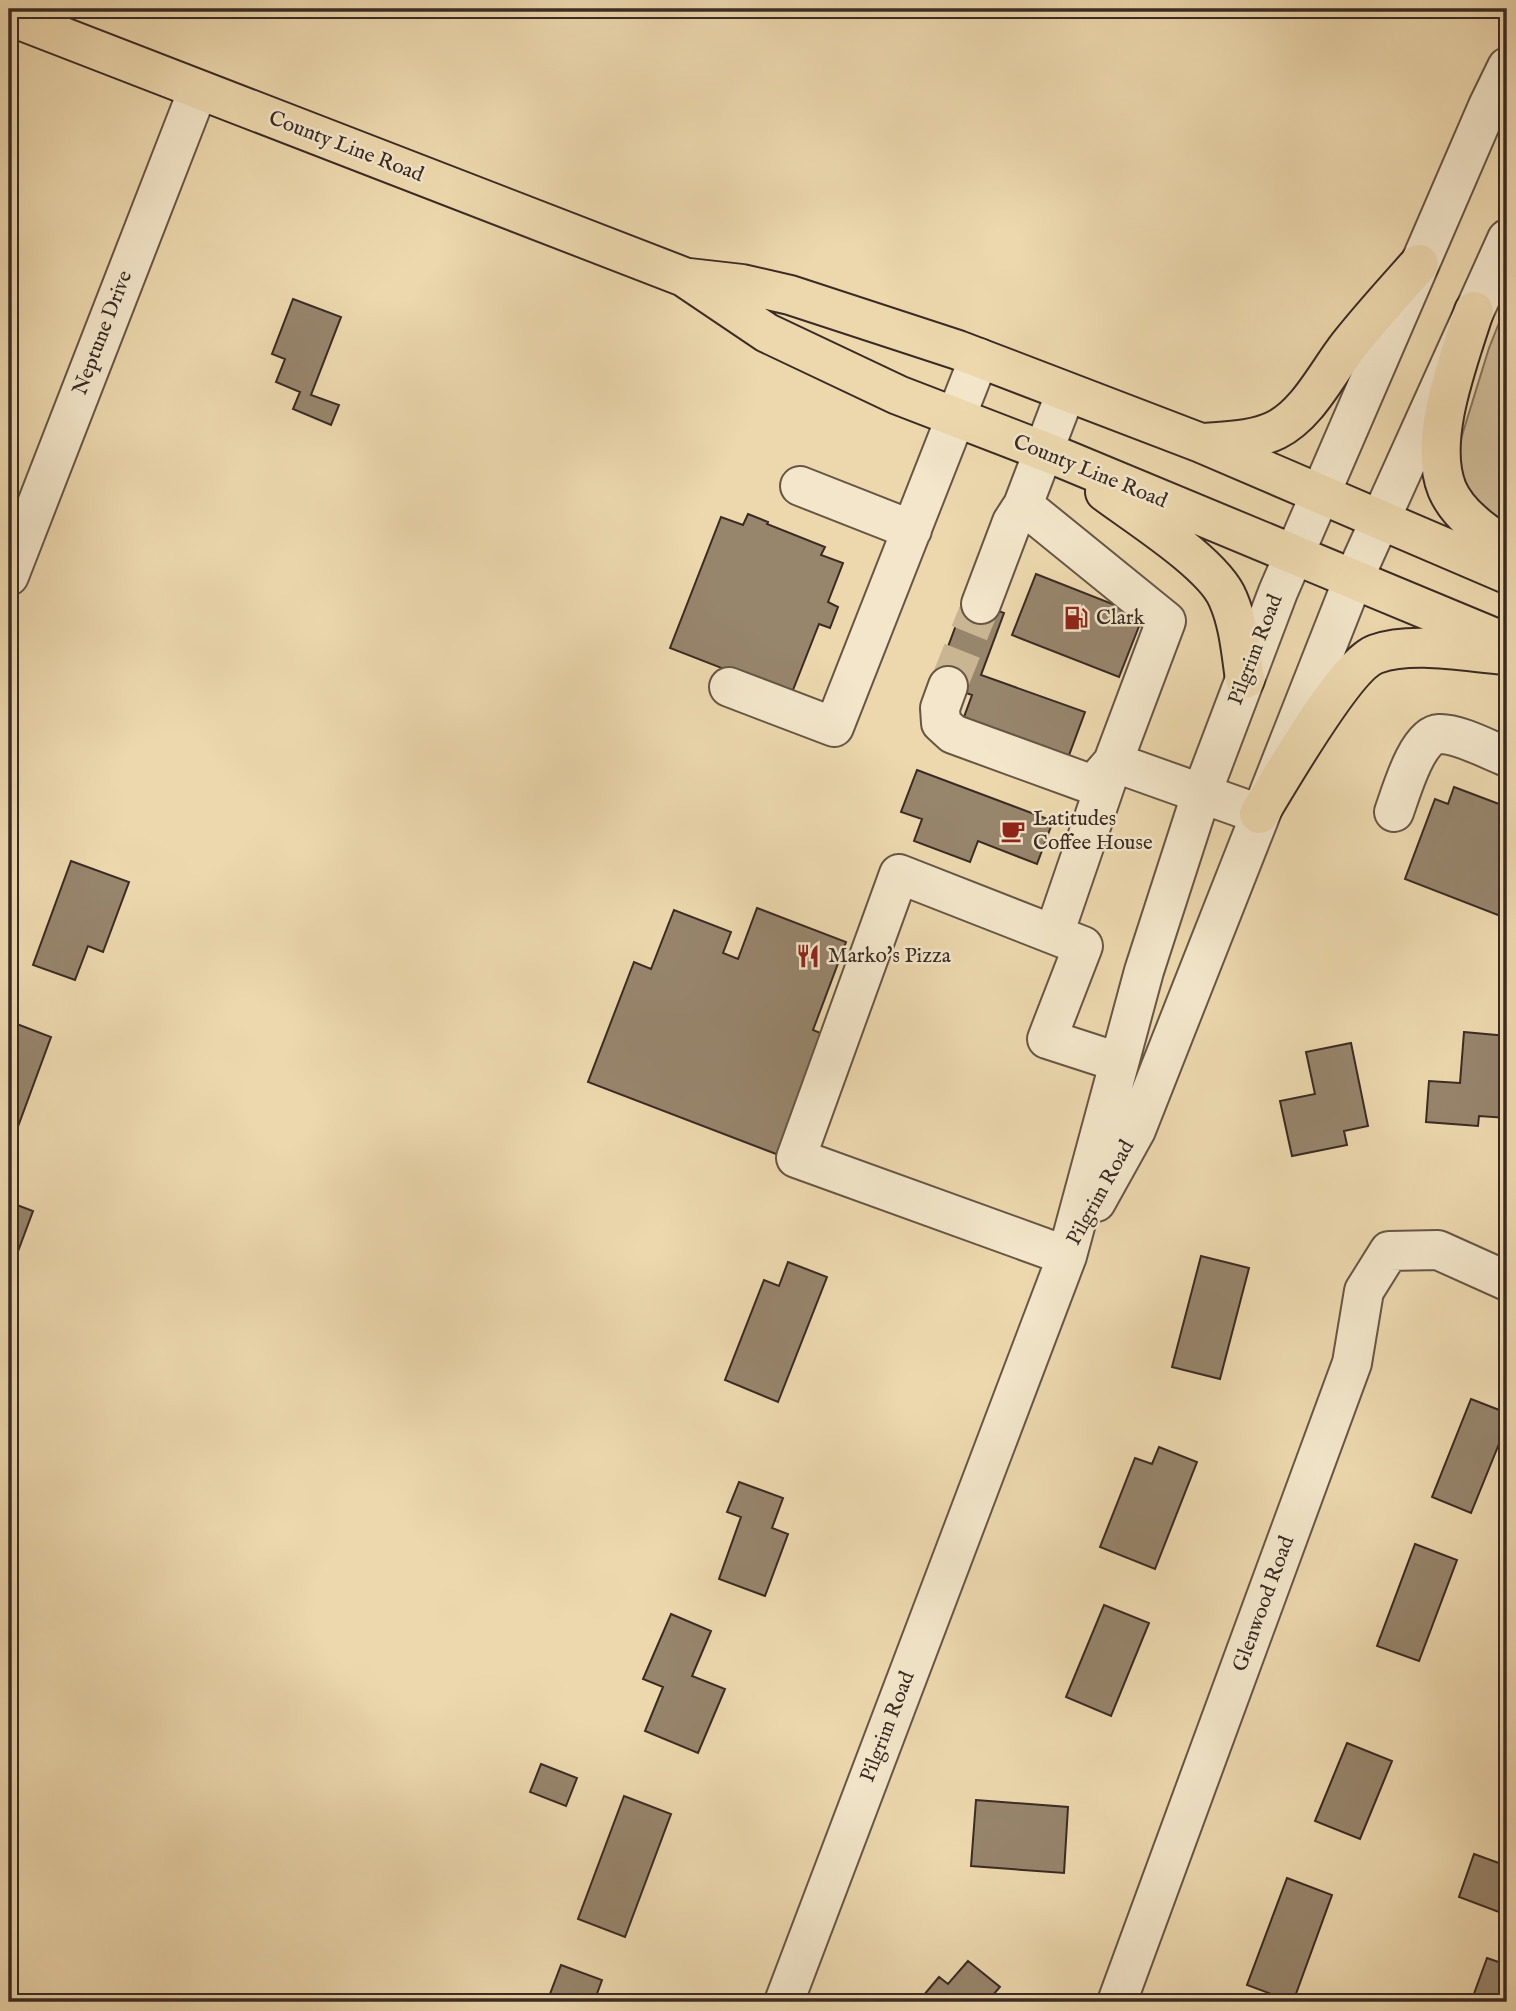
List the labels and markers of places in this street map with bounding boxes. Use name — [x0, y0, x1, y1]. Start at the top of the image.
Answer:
fuel station icon: Clark — [1062, 604, 1090, 632]
place label: Clark — [1096, 605, 1145, 632]
place label: Latitudes Coffee House — [1033, 806, 1153, 857]
cafe icon: Latitudes Coffee House — [999, 817, 1027, 845]
restaurant icon: Marko's Pizza — [794, 942, 822, 970]
place label: Marko's Pizza — [828, 943, 952, 970]

